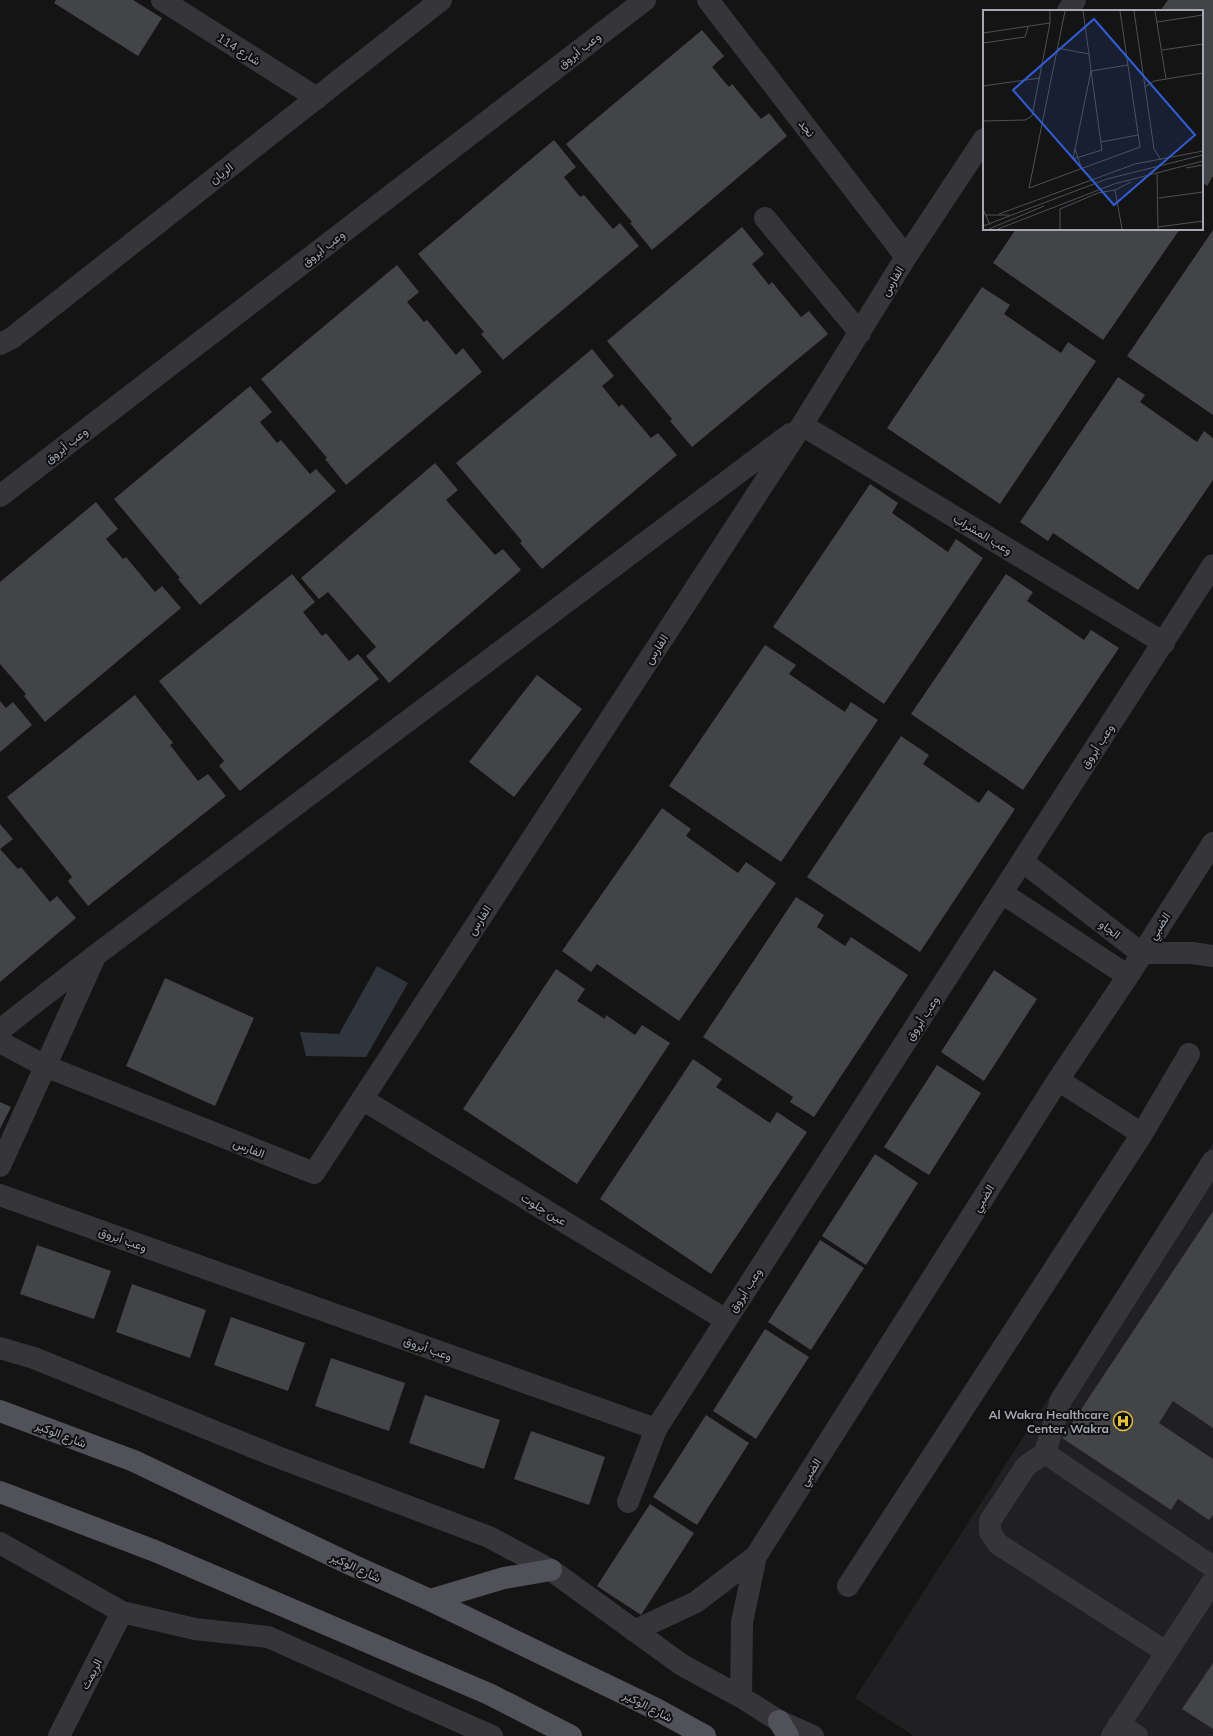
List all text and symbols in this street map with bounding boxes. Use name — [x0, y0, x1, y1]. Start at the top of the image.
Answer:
inset map — [983, 10, 1203, 230]
street label: وعب أبروق — [555, 29, 604, 72]
street label: شارع 114 — [213, 30, 264, 70]
street label: نجد — [796, 116, 818, 140]
street label: الريان — [206, 159, 236, 188]
street label: وعب أبروق — [299, 227, 348, 270]
street label: الفارس — [877, 263, 908, 299]
street label: وعب أبروق — [42, 424, 91, 467]
street label: وعب المشراب — [950, 511, 1015, 558]
street label: الفارس — [641, 631, 672, 667]
street label: وعب أبروق — [1077, 721, 1118, 772]
street label: الفارس — [464, 902, 495, 938]
street label: الضبي — [1145, 909, 1176, 944]
street label: الجاو — [1096, 916, 1124, 943]
street label: وعب أبروق — [902, 993, 943, 1044]
street label: الفارس — [231, 1135, 267, 1162]
street label: الضبي — [969, 1181, 1000, 1216]
street label: عين جلوت — [518, 1190, 570, 1229]
street label: وعب أبروق — [96, 1223, 149, 1256]
street label: وعب أبروق — [725, 1265, 766, 1316]
street label: وعب أبروق — [401, 1332, 454, 1365]
place label: Al Wakra Healthcare Center, Wakra — [989, 1407, 1109, 1436]
hospital icon: Al Wakra Healthcare Center, Wakra — [1112, 1410, 1134, 1432]
street label: شارع الوكير — [32, 1417, 89, 1452]
street label: الضبي — [796, 1455, 827, 1490]
street label: شارع الوكير — [327, 1548, 383, 1587]
street label: الريمث — [77, 1656, 106, 1692]
street label: شارع الوكير — [619, 1687, 675, 1727]

